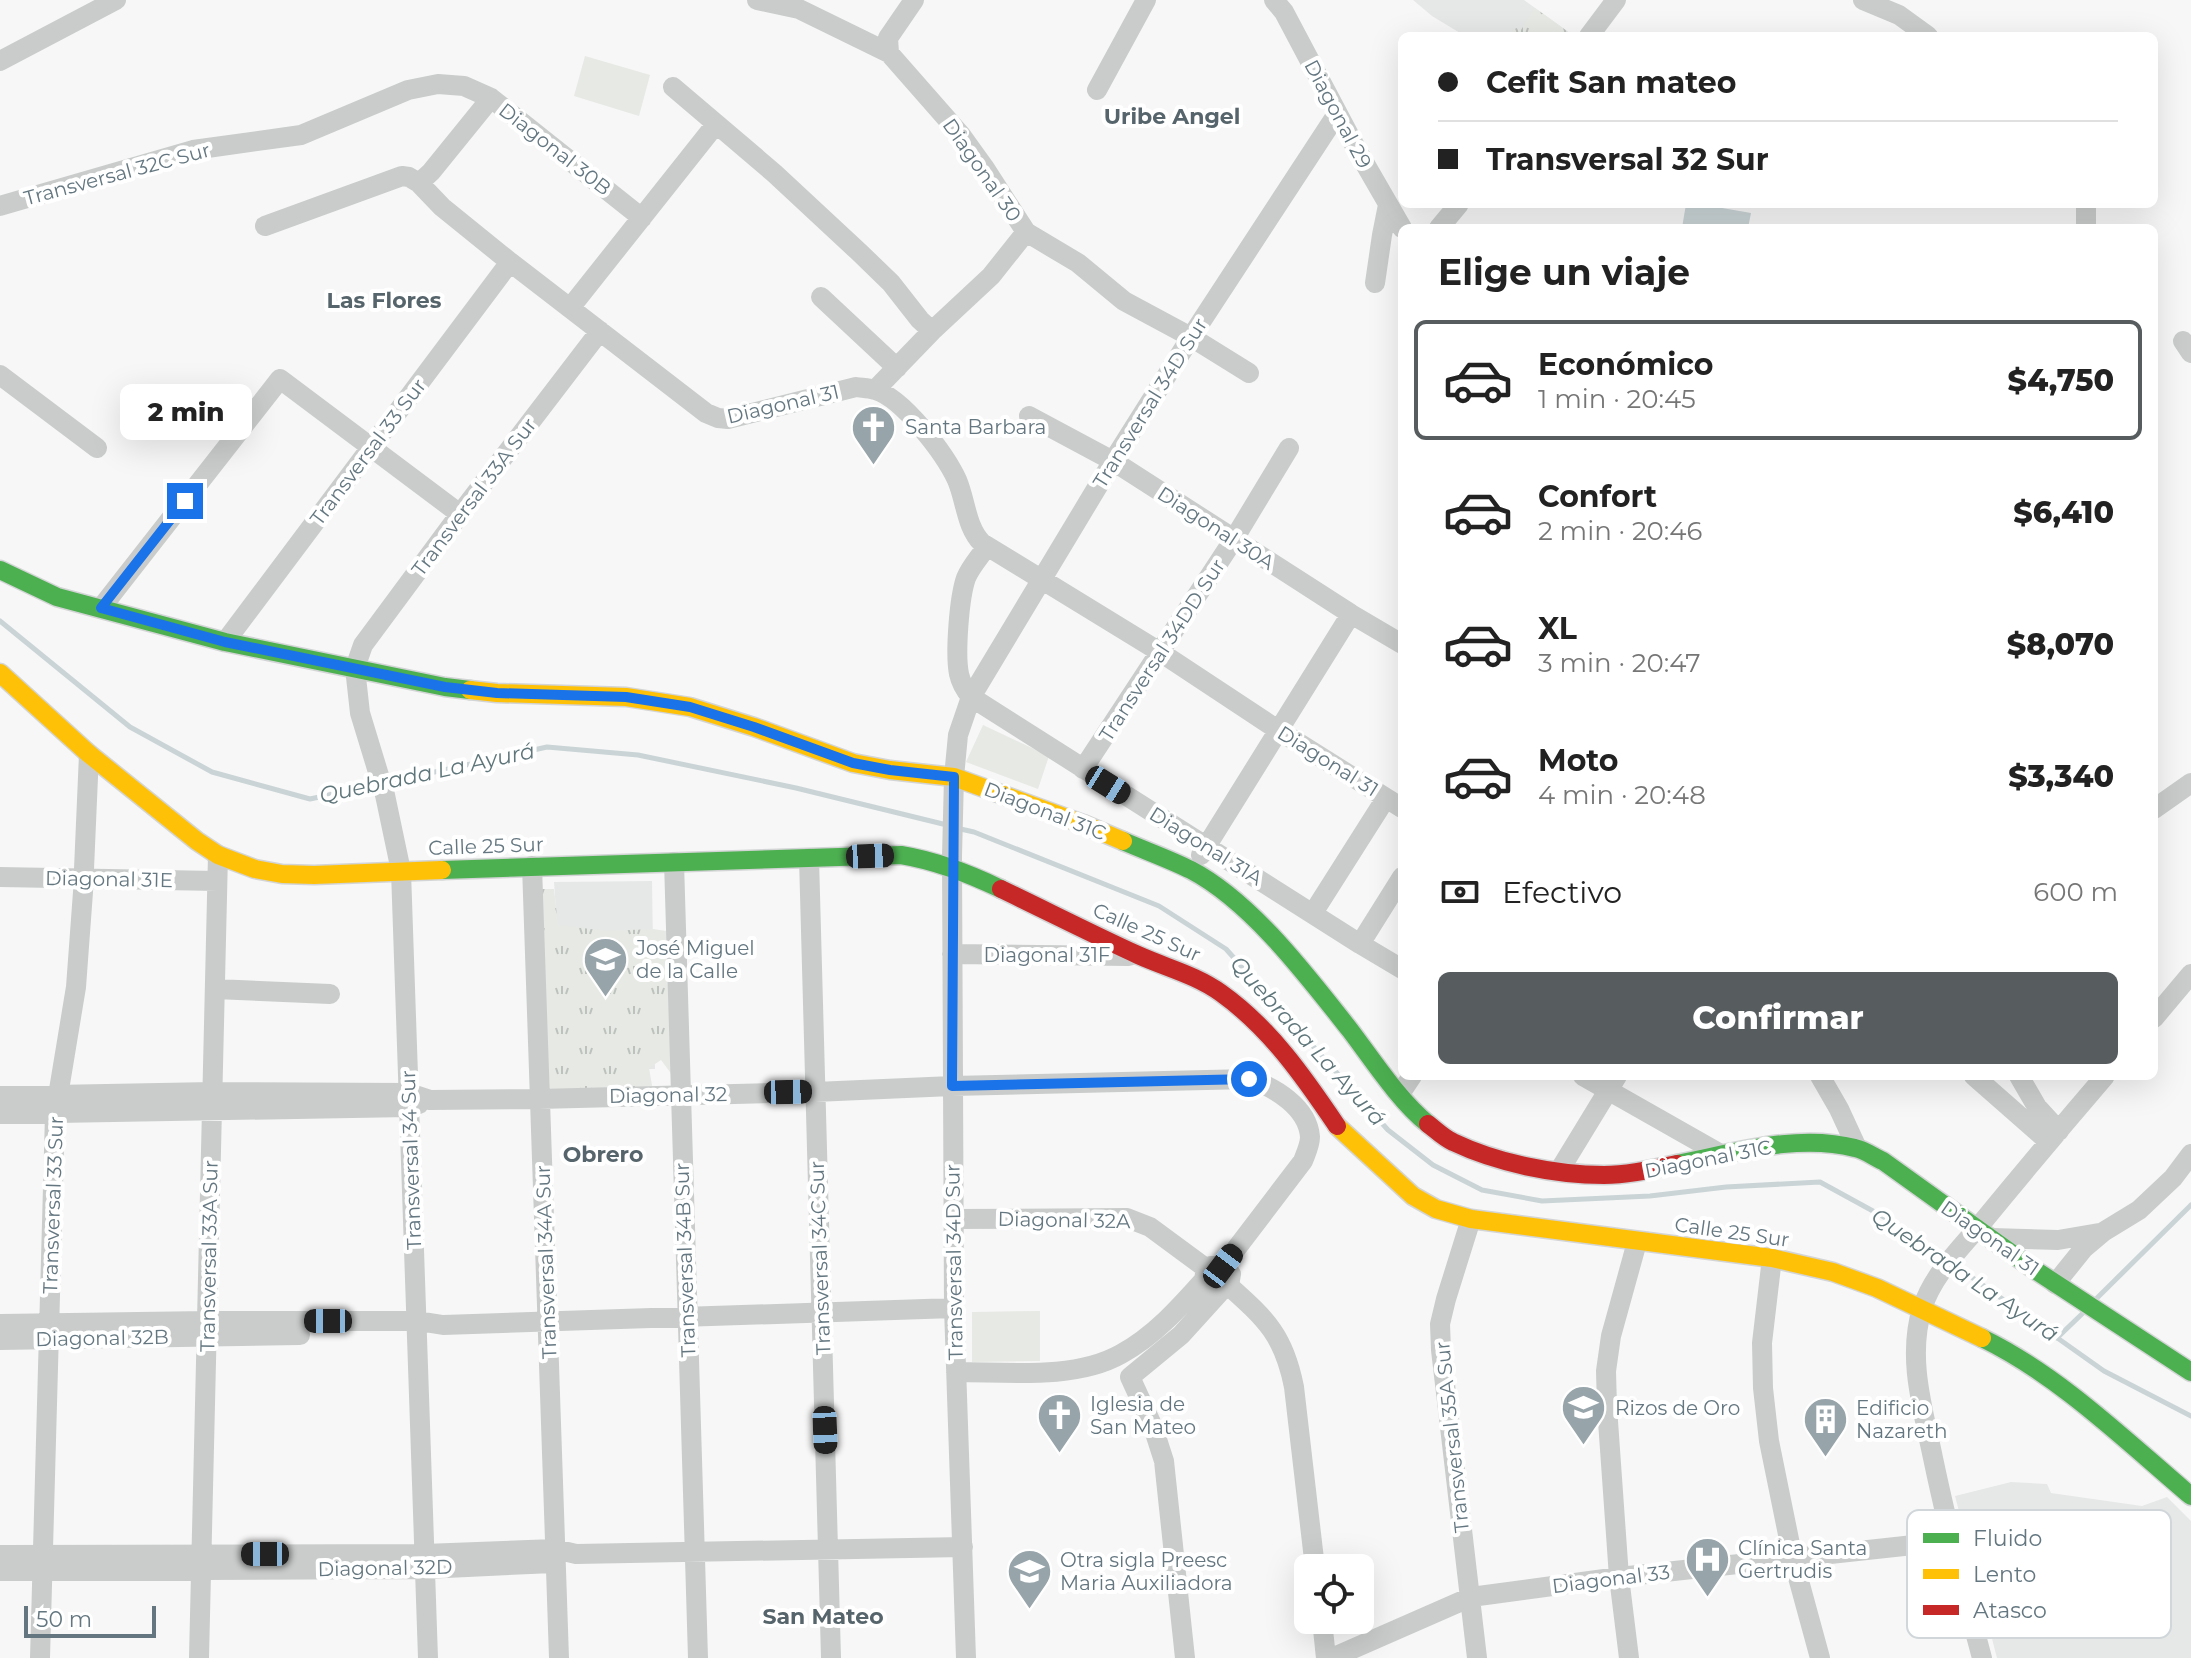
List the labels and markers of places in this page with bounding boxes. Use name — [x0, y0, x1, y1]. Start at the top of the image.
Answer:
church icon: Santa Barbara — [850, 403, 898, 466]
place label: Santa Barbara — [905, 415, 1046, 439]
school or university icon: José Miguel de la Calle — [581, 936, 629, 999]
place label: José Miguel de la Calle — [635, 936, 755, 983]
school or university icon: Rizos de Oro — [1560, 1384, 1608, 1447]
church icon: Iglesia de San Mateo — [1035, 1391, 1083, 1454]
place label: Iglesia de San Mateo — [1090, 1392, 1196, 1439]
building icon: Edificio Nazareth — [1801, 1395, 1849, 1458]
place label: Rizos de Oro — [1615, 1396, 1740, 1420]
place label: Edificio Nazareth — [1856, 1396, 1948, 1443]
hospital icon: Clínica Santa Gertrudis — [1683, 1535, 1731, 1598]
place label: Clínica Santa Gertrudis — [1738, 1536, 1867, 1583]
school or university icon: Otra sigla Preesc Maria Auxiliadora — [1005, 1547, 1053, 1610]
place label: Otra sigla Preesc Maria Auxiliadora — [1060, 1548, 1233, 1595]

